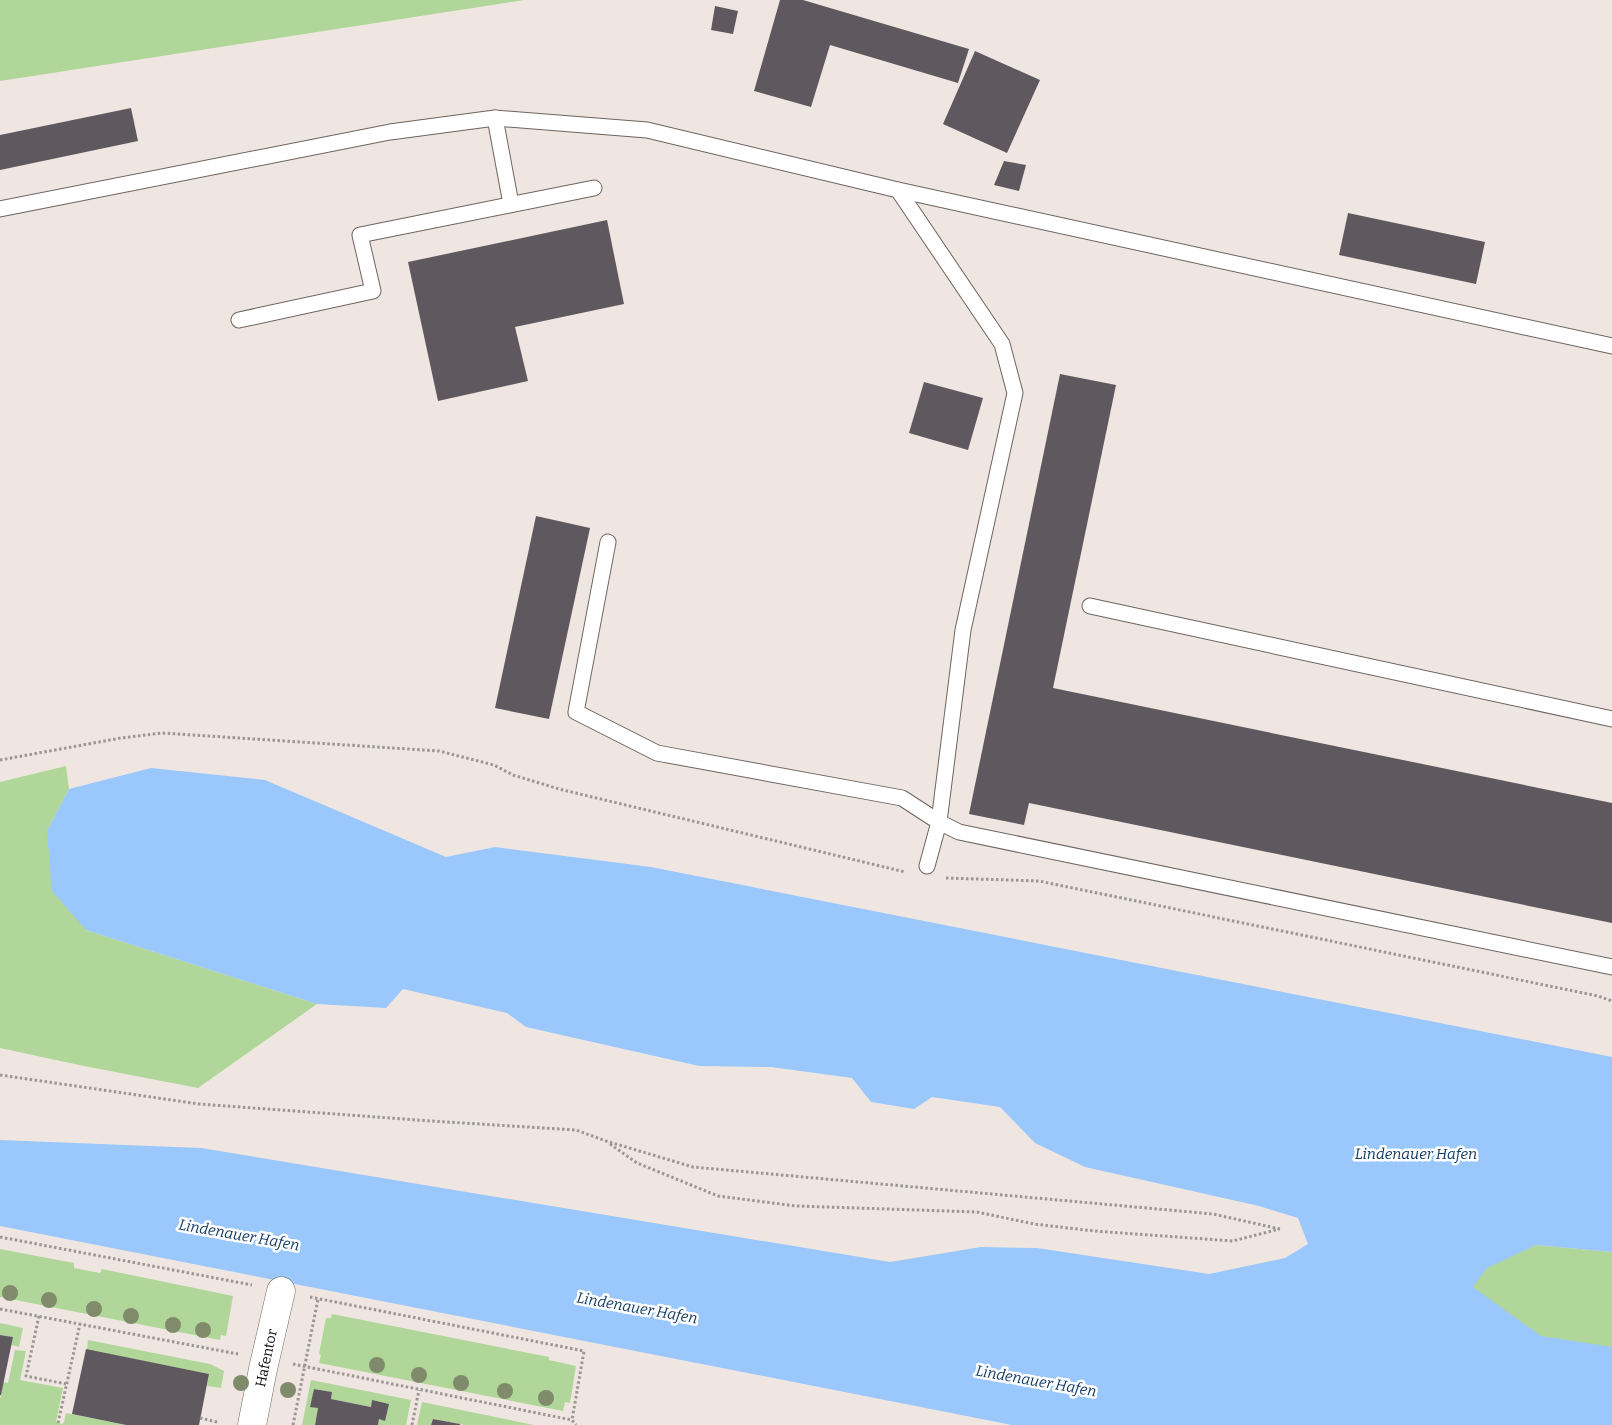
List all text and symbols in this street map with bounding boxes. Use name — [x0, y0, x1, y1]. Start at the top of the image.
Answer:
water label: Lindenauer Hafen — [1355, 1145, 1477, 1163]
water label: Lindenauer Hafen — [177, 1216, 301, 1254]
water label: Lindenauer Hafen — [575, 1289, 699, 1327]
street label: Hafentor — [252, 1328, 281, 1389]
water label: Lindenauer Hafen — [974, 1362, 1098, 1400]

